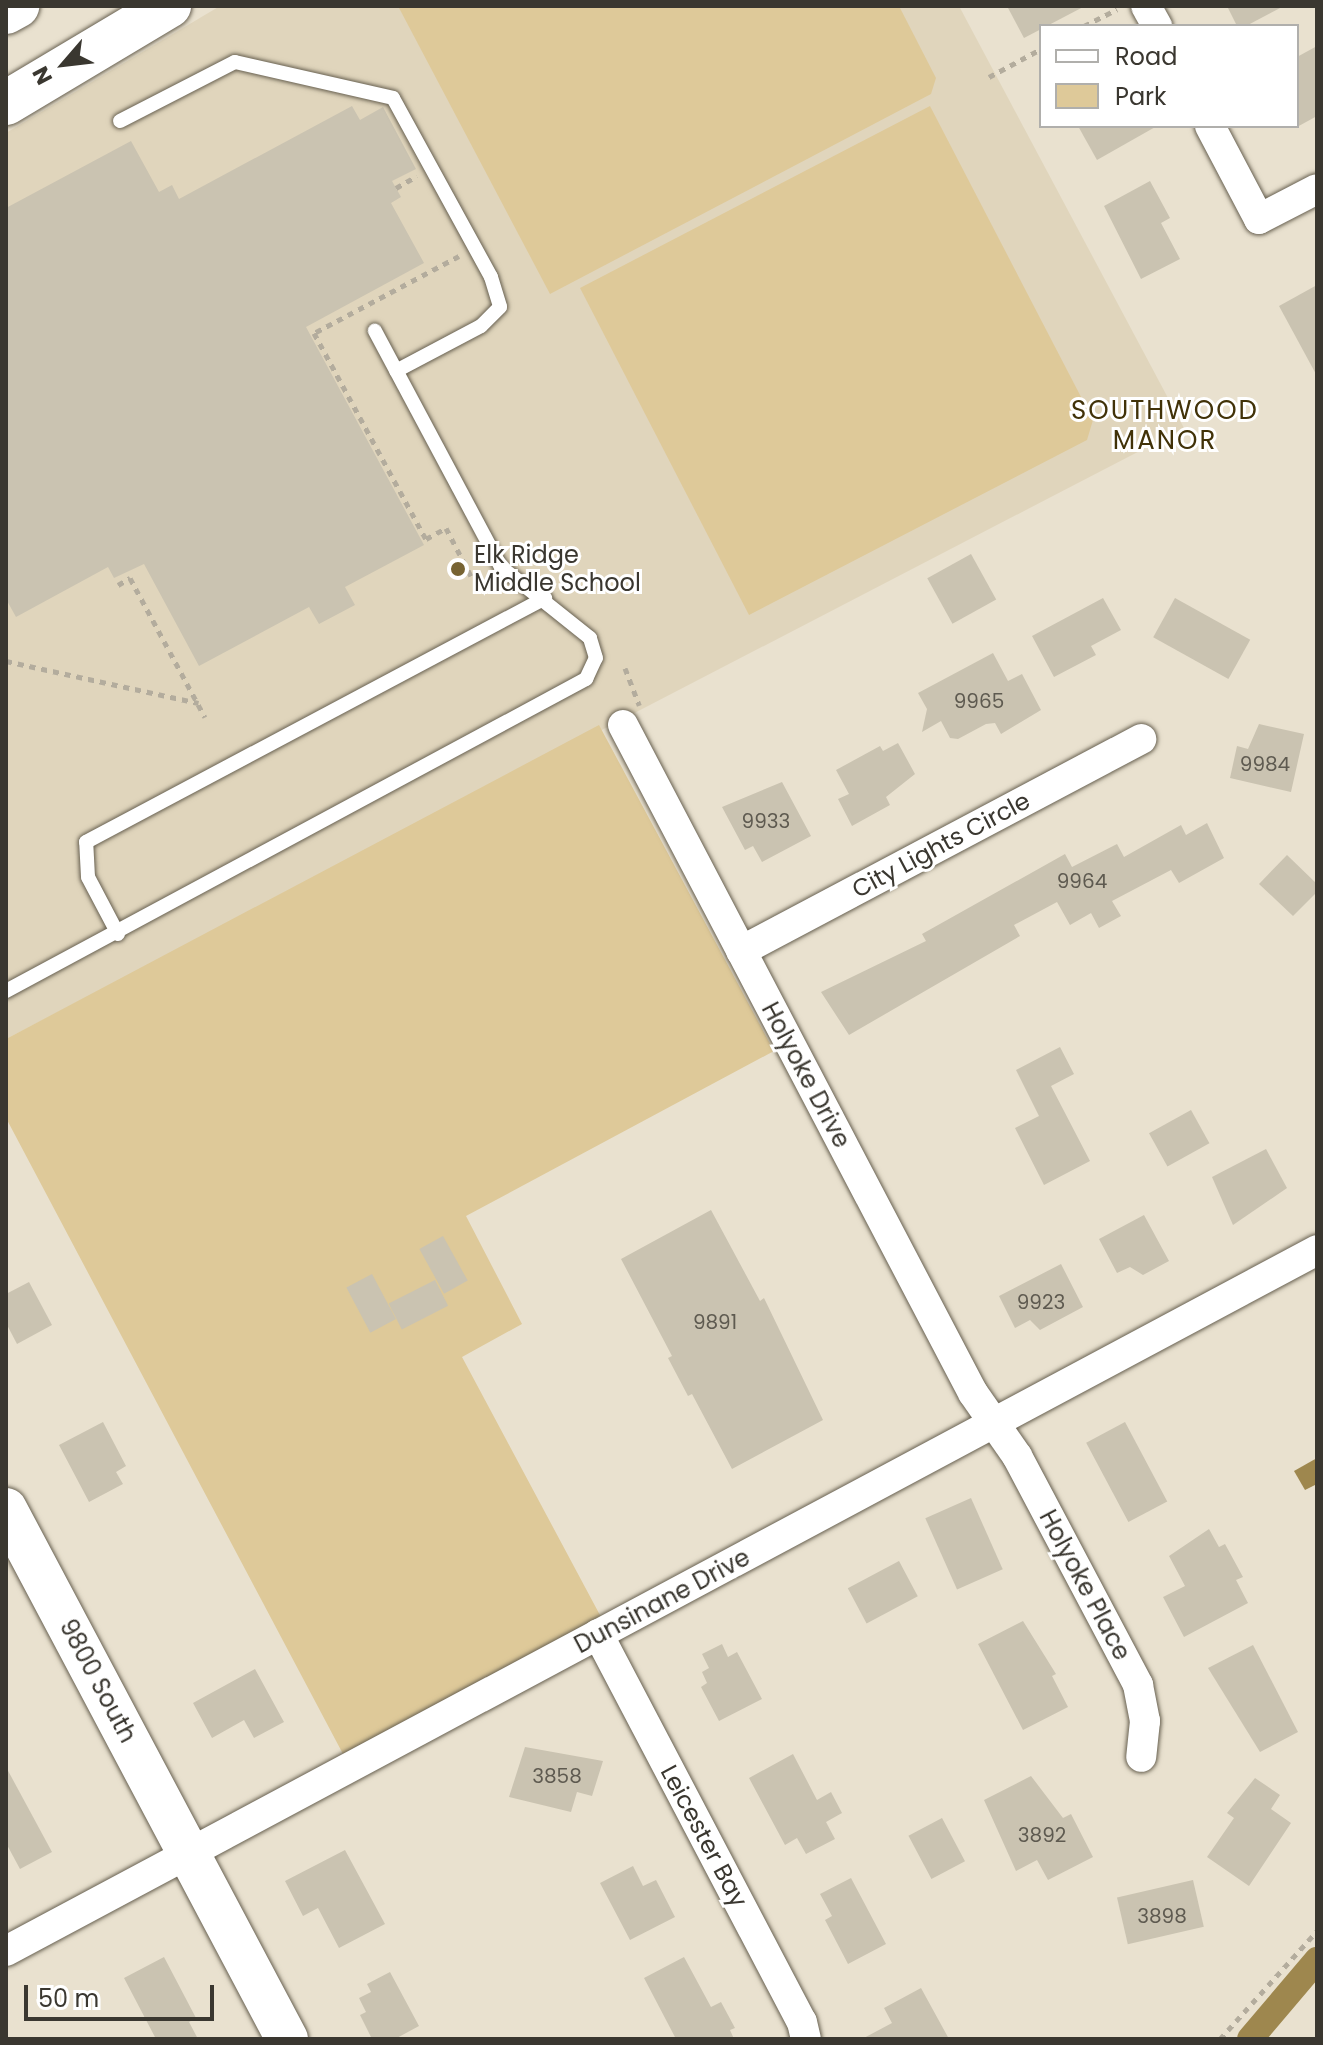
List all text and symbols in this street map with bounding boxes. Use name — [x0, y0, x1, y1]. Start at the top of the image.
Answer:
north arrow — [24, 24, 104, 104]
legend — [1039, 24, 1299, 128]
text: Road — [1115, 40, 1177, 73]
text: N — [25, 61, 60, 90]
text: Park — [1115, 80, 1166, 113]
district label: SOUTHWOOD MANOR — [1071, 395, 1259, 456]
place label: Elk Ridge Middle School — [474, 541, 641, 597]
marker: Elk Ridge Middle School — [449, 560, 467, 578]
house number: 9965 — [954, 689, 1004, 713]
house number: 9984 — [1240, 752, 1290, 776]
street label: City Lights Circle — [847, 786, 1035, 904]
house number: 9933 — [742, 809, 790, 833]
house number: 9964 — [1057, 869, 1107, 893]
street label: Holyoke Drive — [756, 997, 856, 1153]
house number: 9923 — [1017, 1290, 1065, 1314]
house number: 9891 — [693, 1310, 737, 1334]
street label: Holyoke Place — [1033, 1505, 1137, 1665]
street label: Dunsinane Drive — [569, 1543, 755, 1659]
street label: 9800 South — [53, 1614, 143, 1748]
street label: Leicester Bay — [655, 1760, 753, 1912]
house number: 3858 — [532, 1764, 582, 1788]
house number: 3892 — [1018, 1823, 1066, 1847]
house number: 3898 — [1137, 1904, 1187, 1928]
scale bar — [28, 1969, 218, 2019]
text: 50 m — [38, 1982, 99, 2015]

